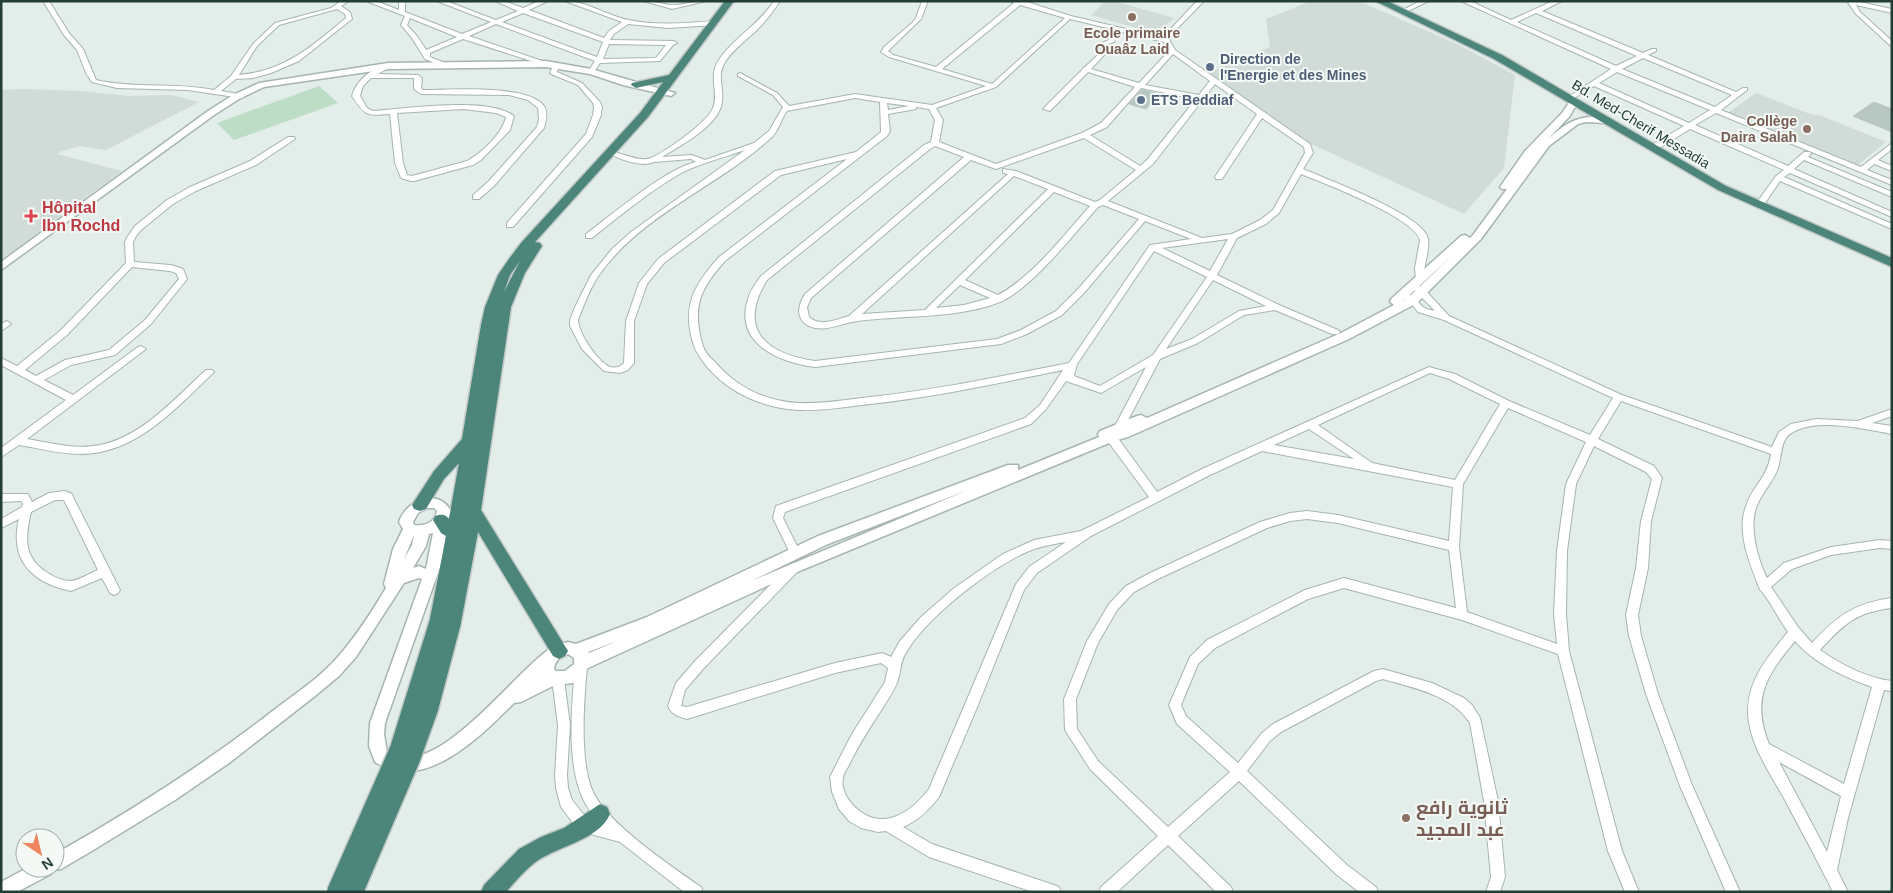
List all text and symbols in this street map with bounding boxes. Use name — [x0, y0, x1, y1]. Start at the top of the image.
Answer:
marker: Ecole primaire Ouaâz Laid — [1126, 11, 1138, 23]
place label: Ecole primaire Ouaâz Laid — [1084, 25, 1180, 57]
place label: Direction de l'Energie et des Mines — [1220, 51, 1367, 83]
marker: Direction de l'Energie et des Mines — [1204, 61, 1216, 73]
street label: Bd. Med-Cherif Messadia — [1569, 76, 1713, 172]
place label: ETS Beddiaf — [1151, 92, 1234, 108]
marker: ETS Beddiaf — [1135, 94, 1147, 106]
place label: Collège Daira Salah — [1721, 113, 1797, 145]
marker: Collège Daira Salah — [1801, 123, 1813, 135]
place label: Hôpital Ibn Rochd — [42, 199, 120, 234]
marker: Hôpital Ibn Rochd — [24, 209, 38, 223]
place label: ثانوية رافع عبد المجيد — [1416, 797, 1509, 840]
marker: ثانوية رافع عبد المجيد — [1400, 812, 1412, 824]
north arrow — [15, 828, 65, 878]
text: N — [39, 854, 56, 873]

